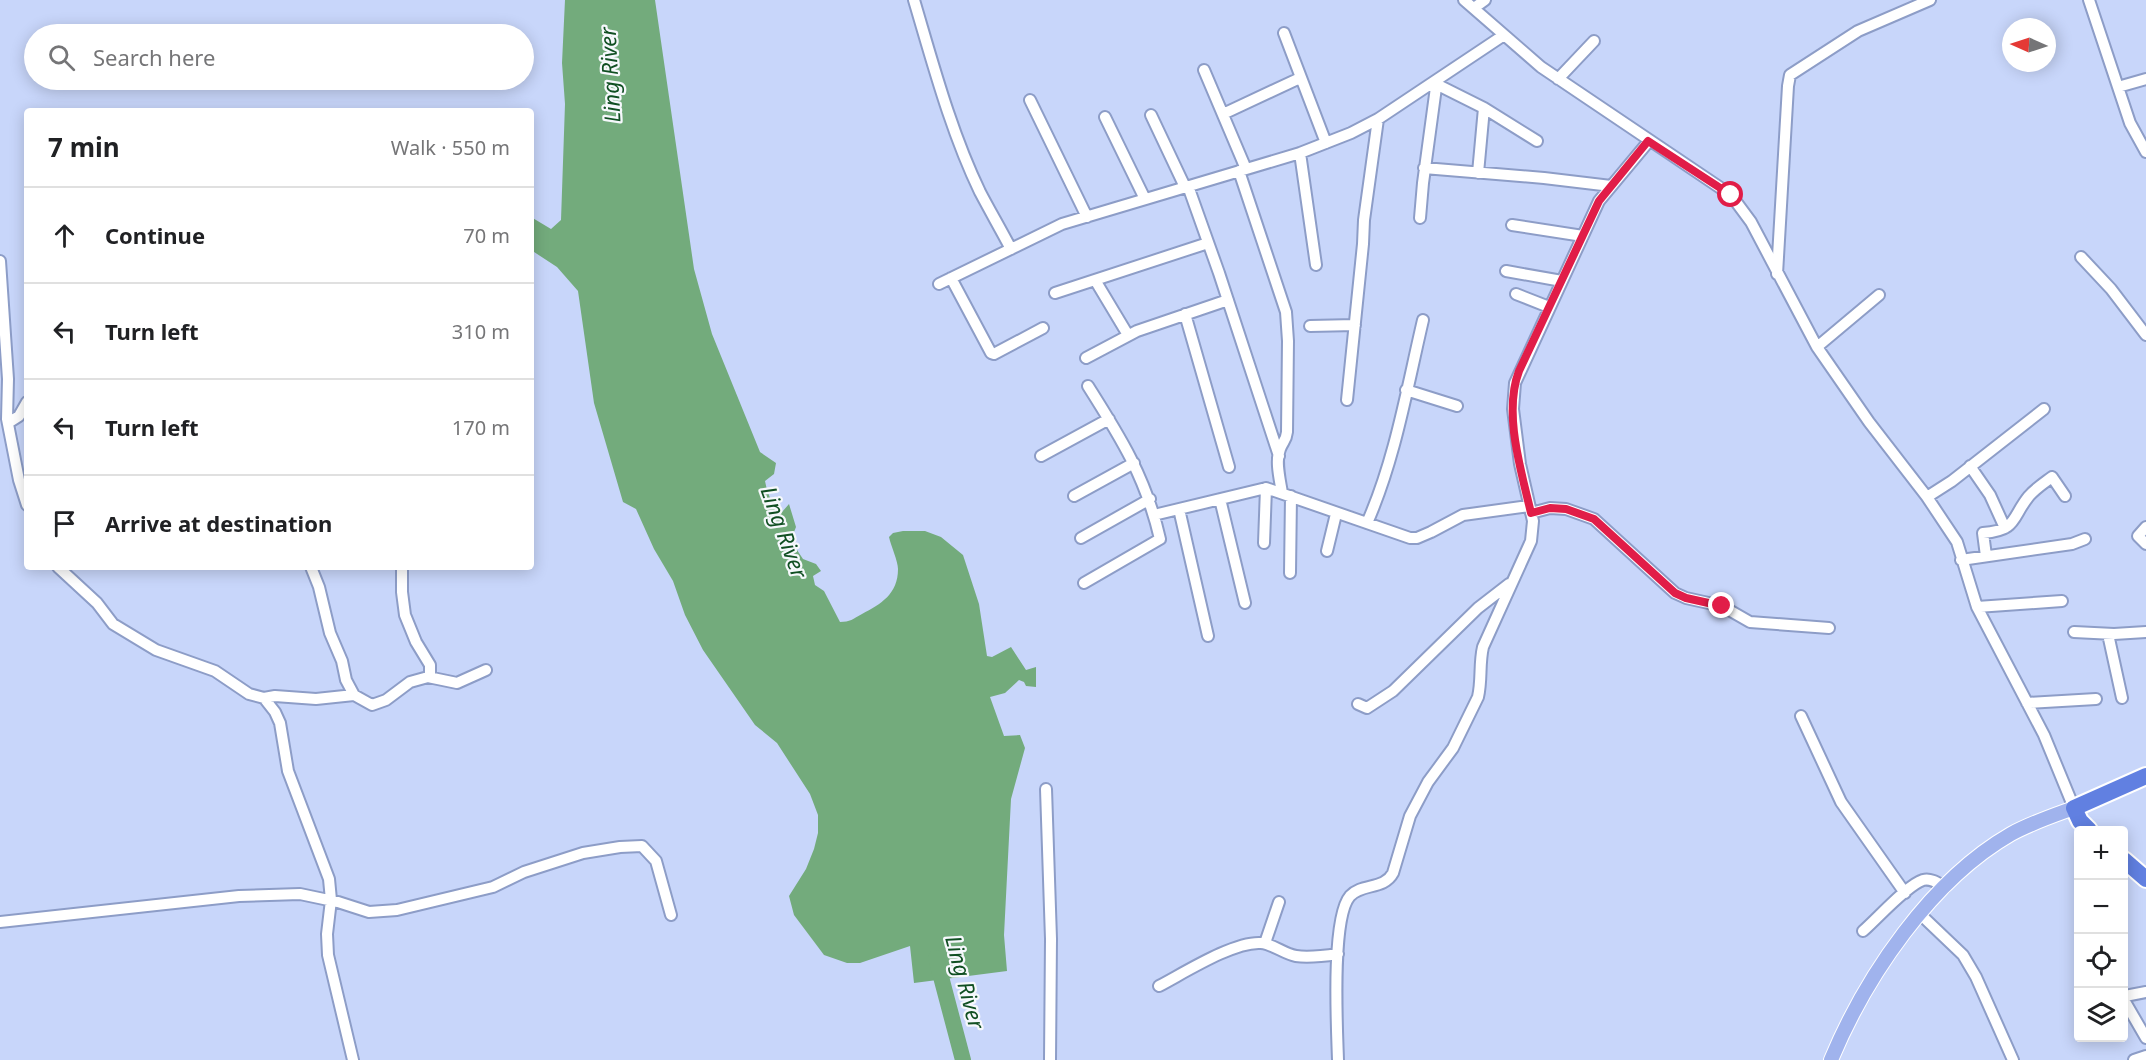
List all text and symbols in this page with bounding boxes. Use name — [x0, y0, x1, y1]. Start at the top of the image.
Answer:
north arrow — [2002, 18, 2056, 72]
search box — [24, 24, 534, 90]
water label: Ling River — [591, 25, 626, 124]
icon: search — [45, 41, 78, 74]
text: Search here — [93, 42, 215, 72]
text: 7 min — [48, 129, 120, 165]
text: Walk · 550 m — [391, 134, 510, 161]
route start — [1717, 181, 1743, 207]
icon: ahead — [48, 219, 81, 252]
text: Continue — [105, 220, 205, 250]
text: 70 m — [463, 222, 510, 249]
icon: left — [48, 315, 81, 348]
text: Turn left — [105, 316, 199, 346]
text: 310 m — [452, 318, 510, 345]
icon: left — [48, 411, 81, 444]
text: Turn left — [105, 412, 199, 442]
text: 170 m — [452, 414, 510, 441]
water label: Ling River — [755, 482, 816, 583]
icon: arrive — [48, 507, 81, 540]
text: Arrive at destination — [105, 508, 332, 538]
route end — [1708, 592, 1734, 618]
map controls — [2074, 826, 2128, 1042]
button: + — [2074, 826, 2128, 880]
button: − — [2074, 880, 2128, 934]
water label: Ling River — [939, 932, 993, 1033]
button: locate — [2074, 934, 2128, 988]
button: layers — [2074, 988, 2128, 1042]

